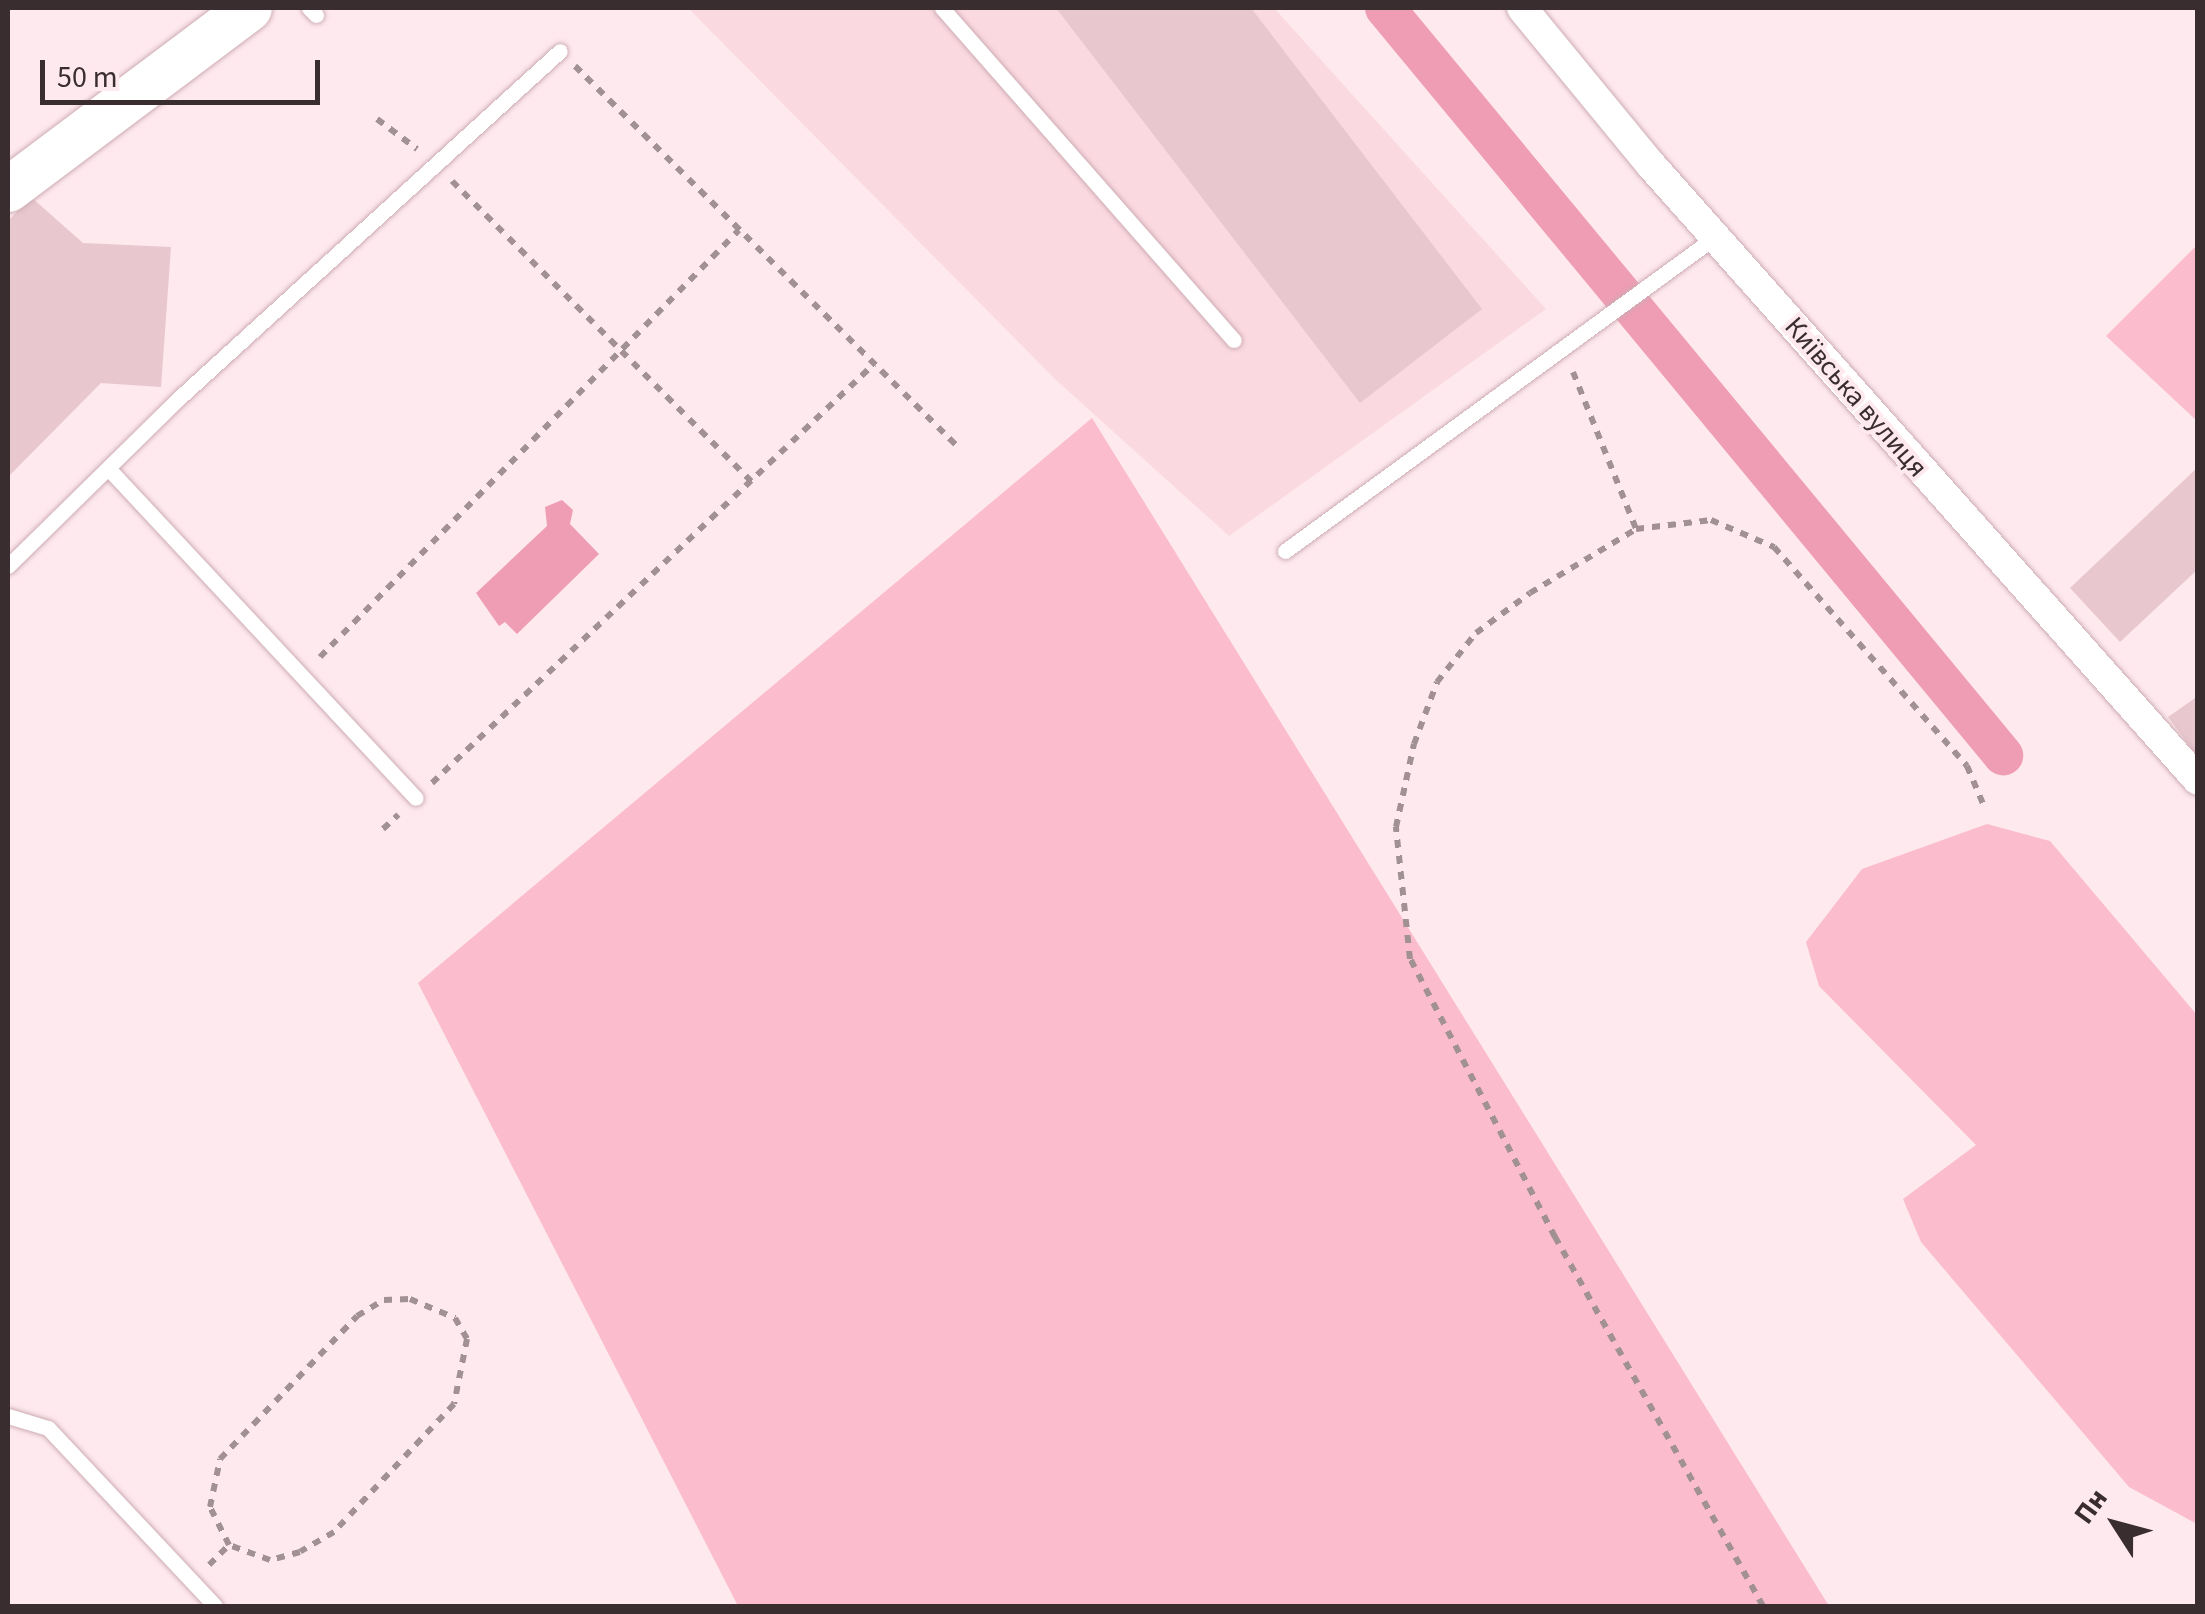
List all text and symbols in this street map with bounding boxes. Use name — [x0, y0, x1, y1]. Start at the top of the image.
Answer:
scale bar — [45, 40, 325, 102]
text: 50 m — [57, 56, 118, 99]
street label: Київська вулиця — [1777, 310, 1935, 484]
north arrow — [2065, 1474, 2165, 1574]
text: Пн — [2064, 1481, 2117, 1532]

